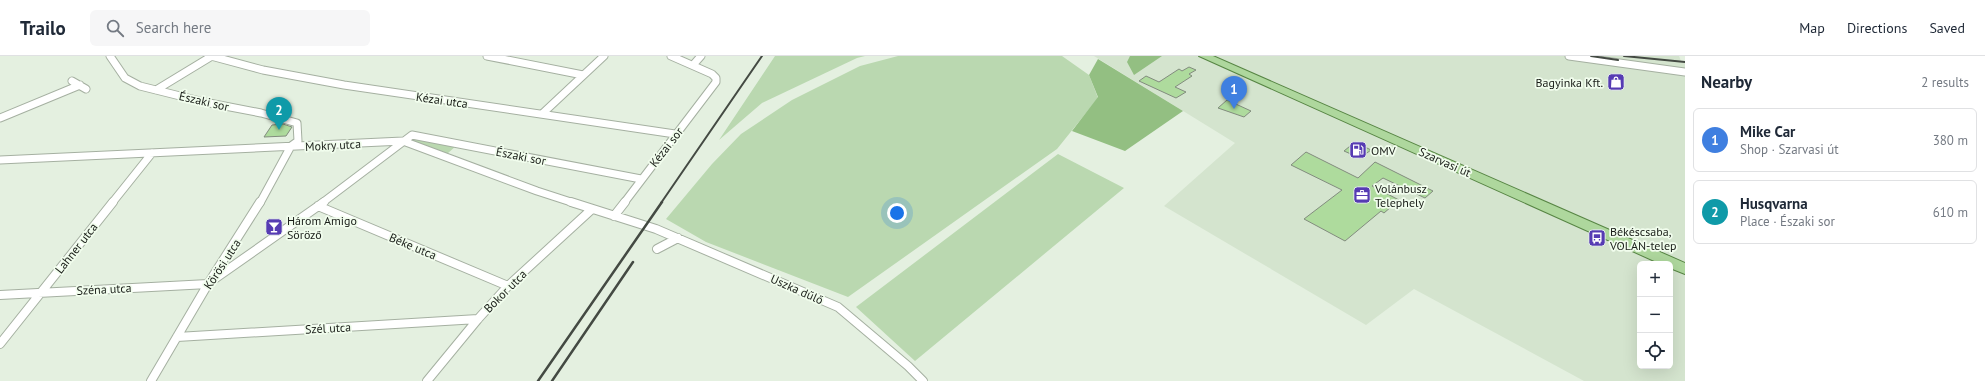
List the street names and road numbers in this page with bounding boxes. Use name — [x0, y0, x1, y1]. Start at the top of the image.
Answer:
street label: Északi sor — [178, 88, 230, 114]
street label: Kézai utca — [415, 89, 469, 111]
street label: Kézai sor — [646, 124, 686, 170]
street label: Mokry utca — [305, 136, 361, 154]
street label: Északi sor — [495, 144, 547, 168]
street label: Szarvasi út — [1417, 144, 1473, 180]
street label: Lahner utca — [52, 220, 100, 276]
street label: Béke utca — [387, 229, 439, 263]
street label: Körösi utca — [200, 236, 244, 292]
street label: Bokor utca — [480, 266, 530, 316]
street label: Uszka dűlő — [768, 271, 826, 307]
street label: Széna utca — [76, 280, 132, 298]
street label: Szél utca — [305, 319, 351, 337]

